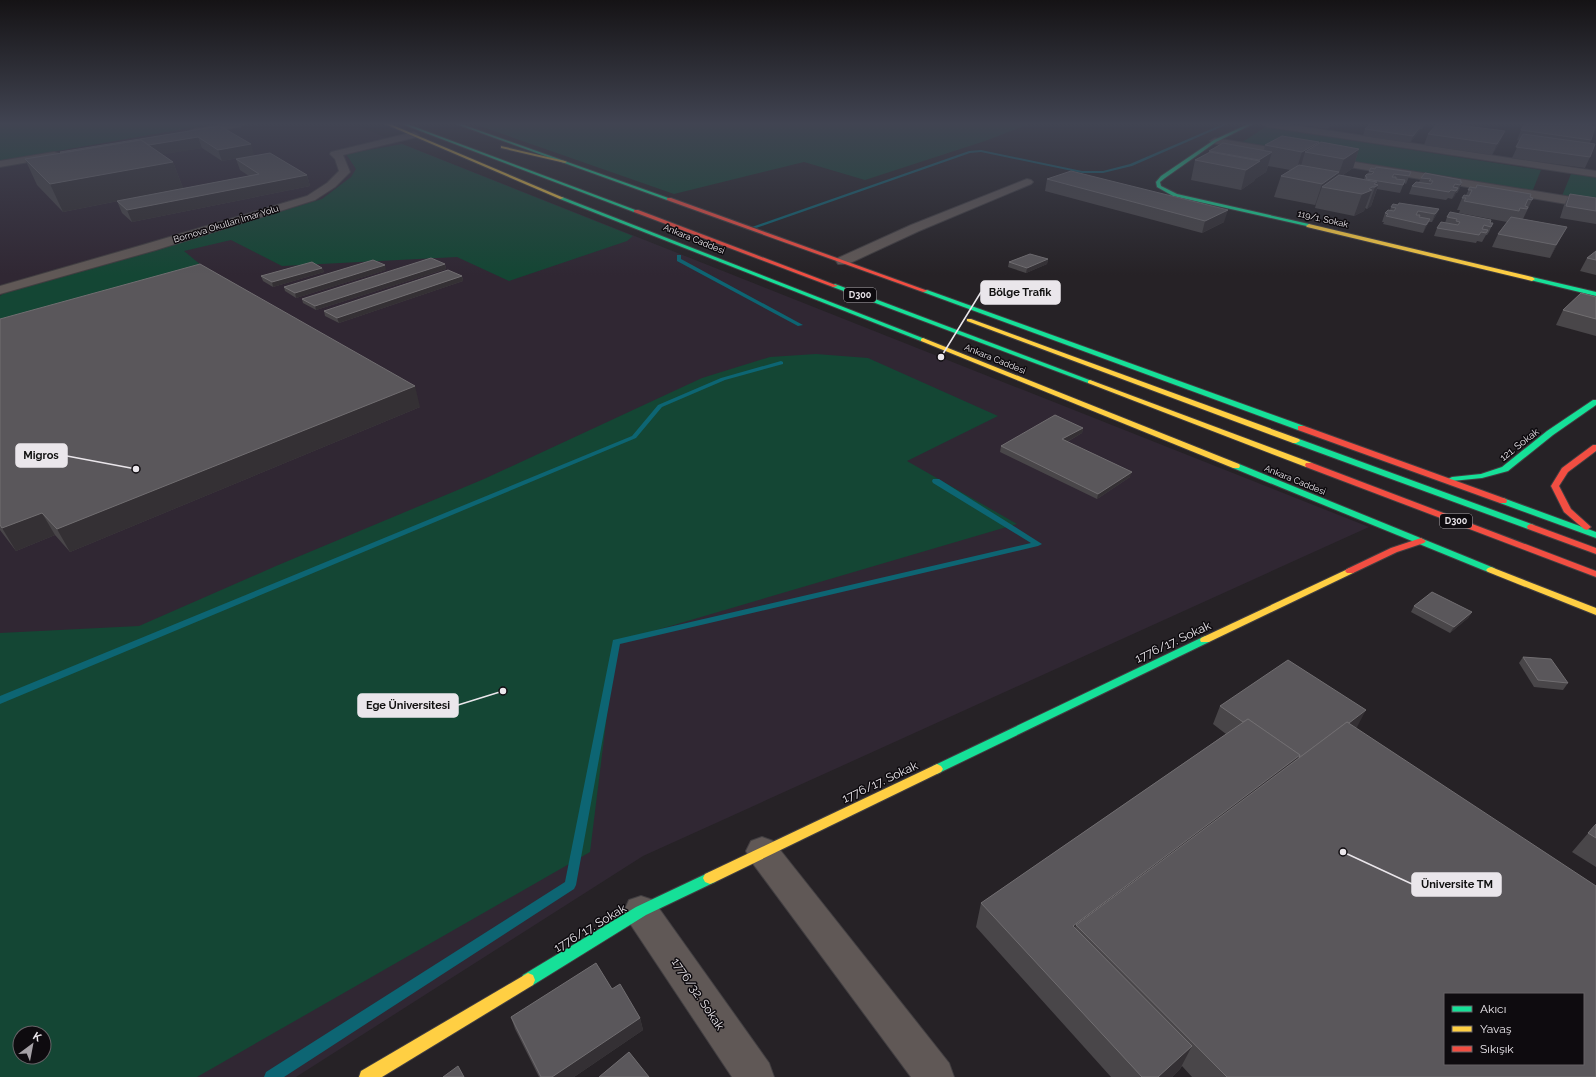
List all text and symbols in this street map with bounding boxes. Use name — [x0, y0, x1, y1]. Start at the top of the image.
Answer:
street label: Bornova Okulları İmar Yolu — [172, 202, 280, 245]
street label: 119/1. Sokak — [1297, 208, 1349, 230]
street label: Ankara Caddesi — [662, 222, 726, 256]
callout: Bölge Trafik — [981, 281, 1060, 304]
text: Bölge Trafik — [989, 286, 1052, 299]
road number: D300 — [844, 288, 876, 302]
street label: Ankara Caddesi — [963, 342, 1027, 376]
street label: 121. Sokak — [1498, 425, 1541, 463]
callout: Migros — [16, 444, 67, 467]
text: Migros — [23, 449, 59, 462]
street label: Ankara Caddesi — [1263, 463, 1327, 497]
road number: D300 — [1440, 514, 1472, 528]
street label: 1776/17. Sokak — [1133, 618, 1214, 666]
callout: Ege Üniversitesi — [358, 694, 458, 717]
text: Ege Üniversitesi — [366, 698, 450, 712]
street label: 1776/17. Sokak — [840, 758, 921, 806]
callout: Üniversite TM — [1412, 873, 1501, 896]
text: Üniversite TM — [1421, 877, 1493, 891]
street label: 1776/17. Sokak — [551, 901, 629, 955]
street label: 1776/32. Sokak — [669, 955, 728, 1033]
legend — [1444, 993, 1584, 1065]
text: Akıcı — [1480, 1002, 1506, 1016]
text: Yavaş — [1480, 1022, 1512, 1036]
north arrow — [12, 1025, 52, 1065]
text: K — [30, 1029, 44, 1045]
text: Sıkışık — [1480, 1042, 1514, 1056]

